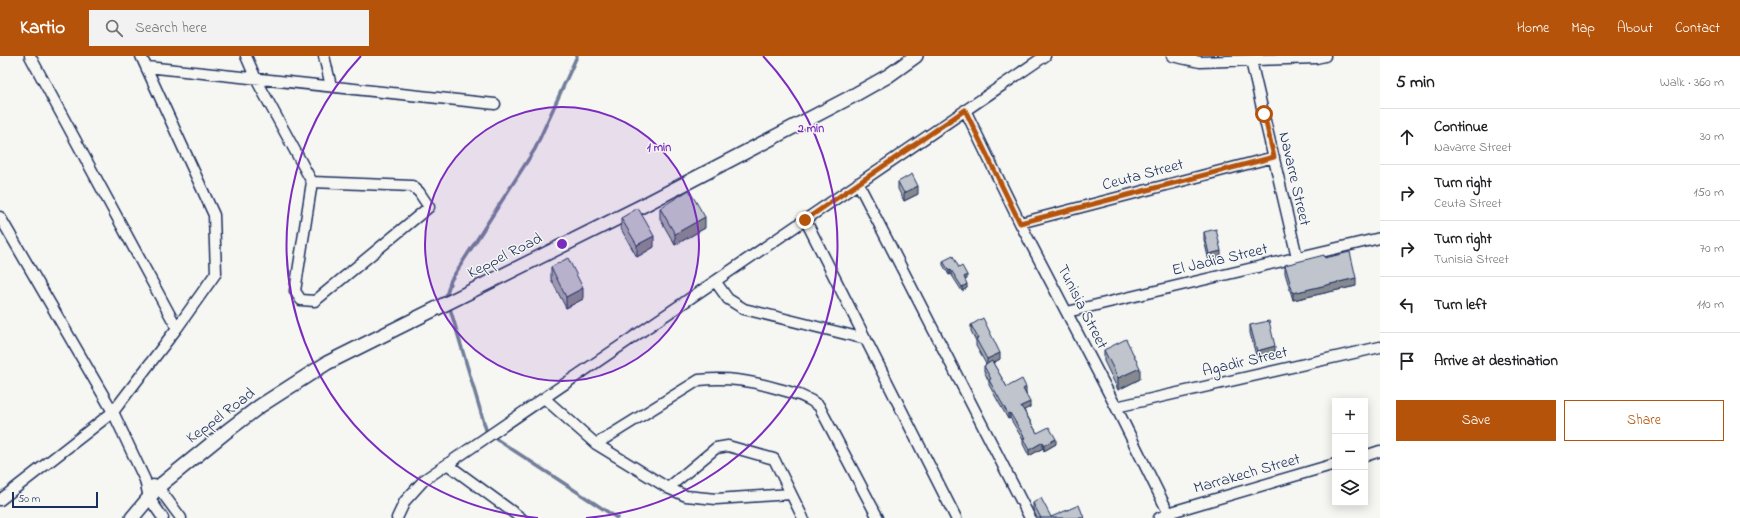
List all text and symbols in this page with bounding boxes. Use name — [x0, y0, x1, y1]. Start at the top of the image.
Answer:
search box — [89, 10, 369, 46]
text: Kartio — [20, 15, 65, 42]
icon: search — [103, 17, 125, 39]
text: Search here — [135, 17, 207, 39]
text: Home — [1517, 18, 1549, 39]
text: Map — [1571, 18, 1595, 39]
text: About — [1617, 18, 1653, 39]
text: Contact — [1675, 18, 1720, 39]
text: 5 min — [1396, 70, 1435, 95]
text: Walk · 360 m — [1660, 73, 1724, 92]
route start — [1255, 105, 1273, 123]
text: Continue — [1434, 116, 1488, 138]
text: 2 min — [797, 120, 824, 138]
icon: ahead — [1396, 126, 1418, 148]
text: 30 m — [1700, 127, 1724, 146]
street label: Navarre Street — [1272, 130, 1317, 229]
text: Navarre Street — [1434, 138, 1512, 157]
text: 1 min — [647, 139, 671, 157]
street label: Ceuta Street — [1100, 152, 1187, 197]
text: Turn right — [1434, 172, 1492, 194]
icon: right — [1396, 182, 1418, 204]
text: 150 m — [1693, 183, 1724, 202]
text: Ceuta Street — [1434, 194, 1502, 213]
route end — [796, 211, 814, 229]
street label: Keppel Road — [463, 227, 547, 285]
text: Turn right — [1434, 228, 1492, 250]
centre of rings — [555, 237, 569, 251]
street label: El Jadia Street — [1170, 237, 1271, 283]
icon: right — [1396, 238, 1418, 260]
text: 70 m — [1700, 239, 1724, 258]
text: Tunisia Street — [1434, 250, 1509, 269]
street label: Tunisia Street — [1050, 261, 1114, 354]
icon: left — [1396, 294, 1418, 316]
text: Turn left — [1434, 294, 1487, 316]
text: 110 m — [1697, 295, 1724, 314]
street label: Agadir Street — [1200, 340, 1291, 383]
icon: arrive — [1396, 350, 1418, 372]
text: Arrive at destination — [1434, 350, 1558, 372]
street label: Keppel Road — [181, 382, 261, 450]
map controls — [1332, 398, 1368, 506]
button: + — [1332, 398, 1368, 434]
button: Save — [1396, 400, 1556, 441]
button: Share — [1564, 400, 1724, 441]
button: − — [1332, 434, 1368, 470]
street label: Marrakech Street — [1191, 447, 1304, 501]
button: layers — [1332, 470, 1368, 506]
scale bar — [12, 490, 98, 509]
text: 50 m — [18, 491, 40, 507]

